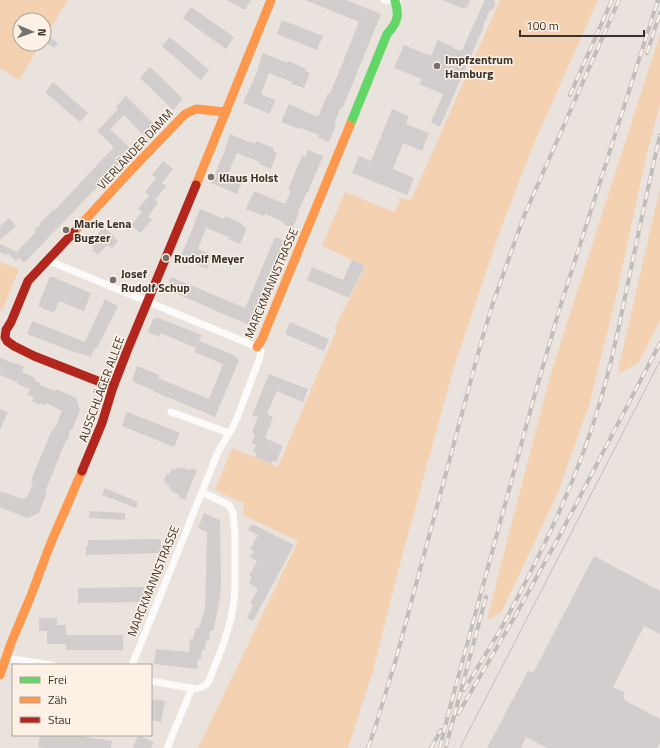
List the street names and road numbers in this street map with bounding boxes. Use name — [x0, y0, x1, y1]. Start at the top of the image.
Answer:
street label: VIERLÄNDER DAMM — [92, 104, 178, 194]
street label: MARCKMANNSTRASSE — [239, 225, 303, 341]
street label: AUSSCHLÄGER ALLEE — [73, 333, 129, 444]
street label: MARCKMANNSTRASSE — [122, 522, 184, 639]

